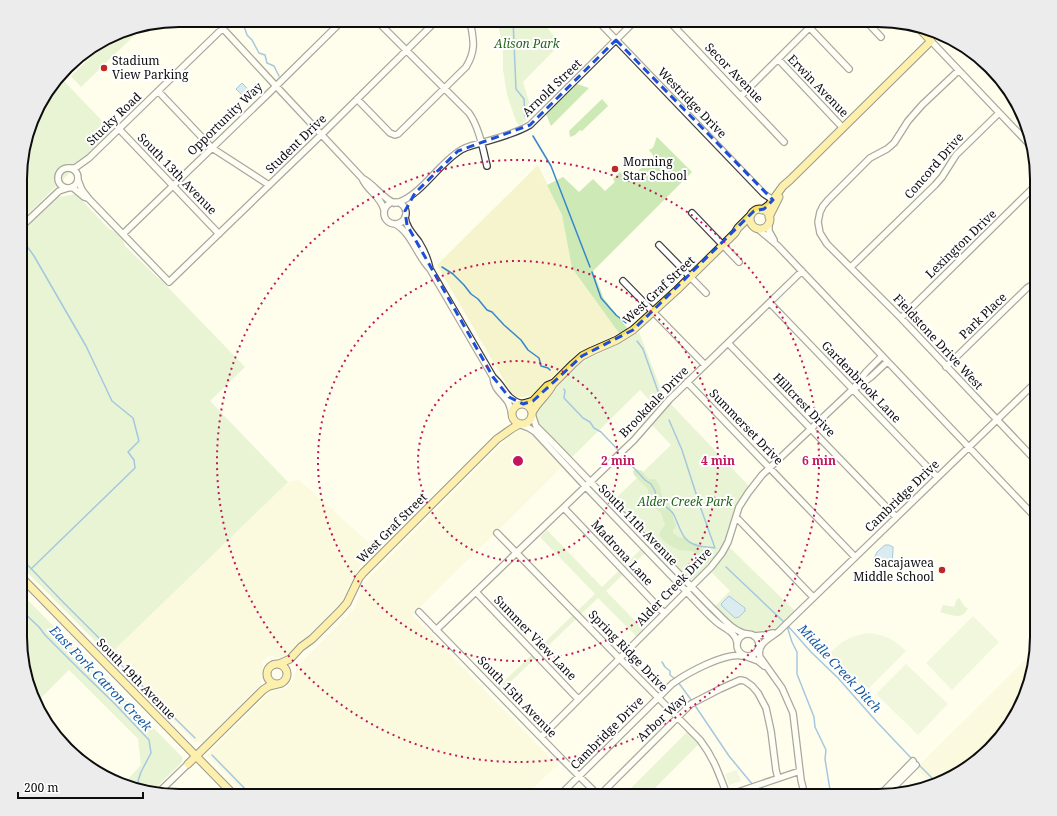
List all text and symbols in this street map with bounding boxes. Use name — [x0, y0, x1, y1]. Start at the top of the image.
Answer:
park label: Alison Park — [493, 35, 561, 52]
street label: Secor Avenue — [701, 39, 767, 106]
street label: Erwin Avenue — [784, 51, 853, 121]
place label: Stadium View Parking — [112, 52, 189, 83]
street label: Arnold Street — [518, 55, 585, 120]
marker: Stadium View Parking — [99, 63, 109, 73]
street label: Westridge Drive — [654, 64, 731, 142]
street label: Opportunity Way — [183, 78, 266, 159]
street label: Stucky Road — [83, 88, 145, 149]
street label: Student Drive — [261, 110, 330, 177]
street label: South 13th Avenue — [134, 129, 221, 218]
street label: Concord Drive — [900, 129, 967, 202]
place label: Morning Star School — [623, 153, 687, 184]
marker: Morning Star School — [610, 164, 620, 174]
street label: Lexington Drive — [921, 205, 1000, 282]
street label: West Graf Street — [619, 252, 698, 327]
street label: Park Place — [955, 289, 1010, 343]
street label: Fieldstone Drive West — [890, 290, 987, 393]
street label: Gardenbrook Lane — [818, 337, 905, 426]
street label: Brookdale Drive — [615, 362, 692, 441]
street label: Hillcrest Drive — [769, 369, 839, 440]
street label: Summerset Drive — [706, 385, 787, 468]
text: 2 min — [601, 452, 635, 469]
text: 4 min — [701, 452, 735, 469]
text: 6 min — [802, 452, 836, 469]
centre of rings — [511, 454, 525, 468]
street label: Cambridge Drive — [861, 456, 943, 536]
street label: South 11th Avenue — [595, 480, 682, 569]
street label: West Graf Street — [353, 489, 430, 566]
park label: Alder Creek Park — [636, 493, 734, 510]
street label: Madrona Lane — [588, 516, 657, 589]
street label: Alder Creek Drive — [632, 544, 715, 629]
place label: Sacajawea Middle School — [853, 554, 934, 585]
marker: Sacajawea Middle School — [937, 565, 947, 575]
street label: Summer View Lane — [490, 591, 580, 684]
street label: Spring Ridge Drive — [585, 606, 672, 695]
water label: Middle Creek Ditch — [794, 619, 886, 716]
water label: East Fork Catron Creek — [45, 621, 157, 735]
street label: South 19th Avenue — [93, 634, 180, 723]
street label: South 15th Avenue — [474, 652, 561, 741]
street label: Arbor Way — [633, 690, 690, 745]
street label: Cambridge Drive — [566, 692, 647, 773]
scale bar — [18, 774, 143, 800]
text: 200 m — [24, 779, 59, 796]

